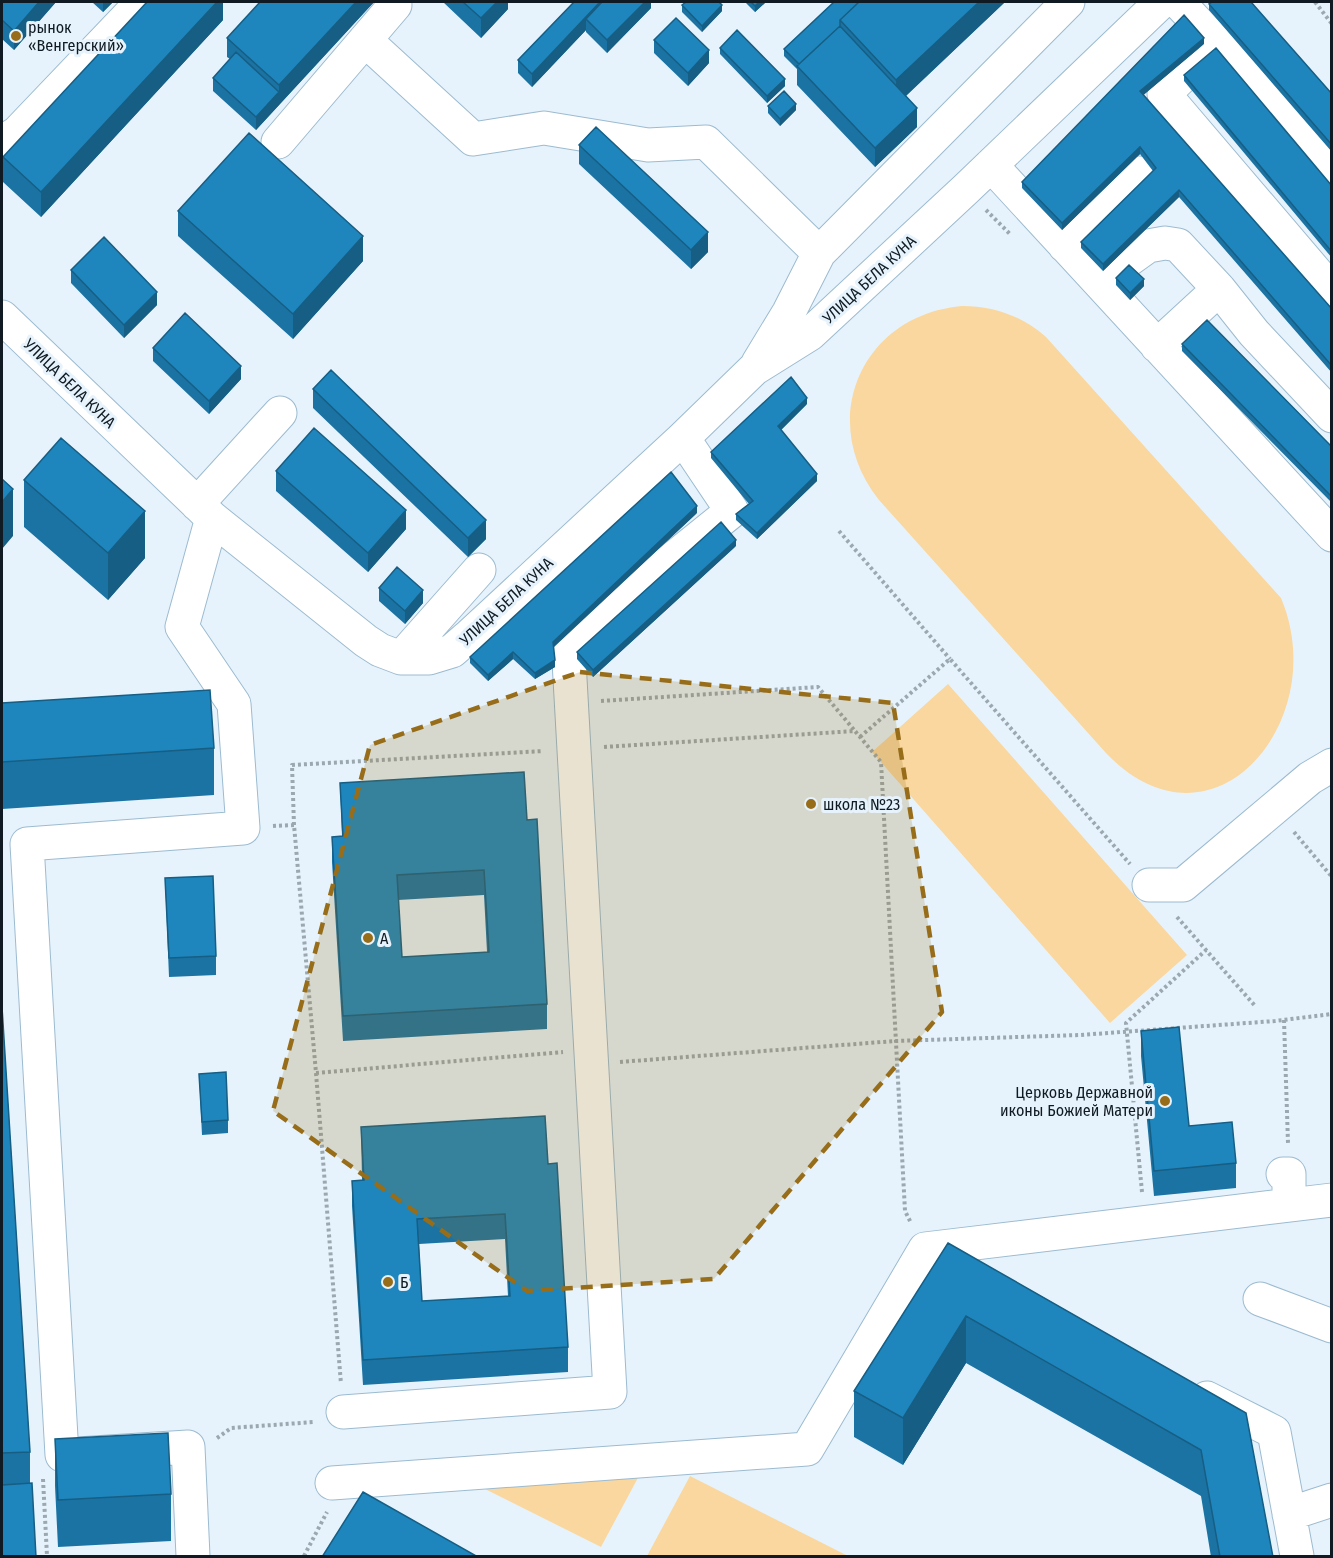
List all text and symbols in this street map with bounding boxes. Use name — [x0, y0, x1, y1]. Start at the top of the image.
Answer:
place label: рынок «Венгерский» — [28, 18, 124, 55]
marker: рынок «Венгерский» — [9, 29, 23, 43]
street label: УЛИЦА БЕЛА КУНА — [818, 231, 920, 328]
street label: УЛИЦА БЕЛА КУНА — [19, 334, 120, 432]
street label: УЛИЦА БЕЛА КУНА — [455, 553, 557, 650]
place label: школа №23 — [823, 795, 900, 814]
marker: школа №23 — [804, 797, 818, 811]
place label: А — [380, 929, 389, 948]
marker: А — [361, 931, 375, 945]
place label: Церковь Державной иконы Божией Матери — [1000, 1083, 1153, 1120]
marker: Церковь Державной иконы Божией Матери — [1158, 1094, 1172, 1108]
place label: Б — [400, 1273, 408, 1292]
marker: Б — [381, 1275, 395, 1289]

